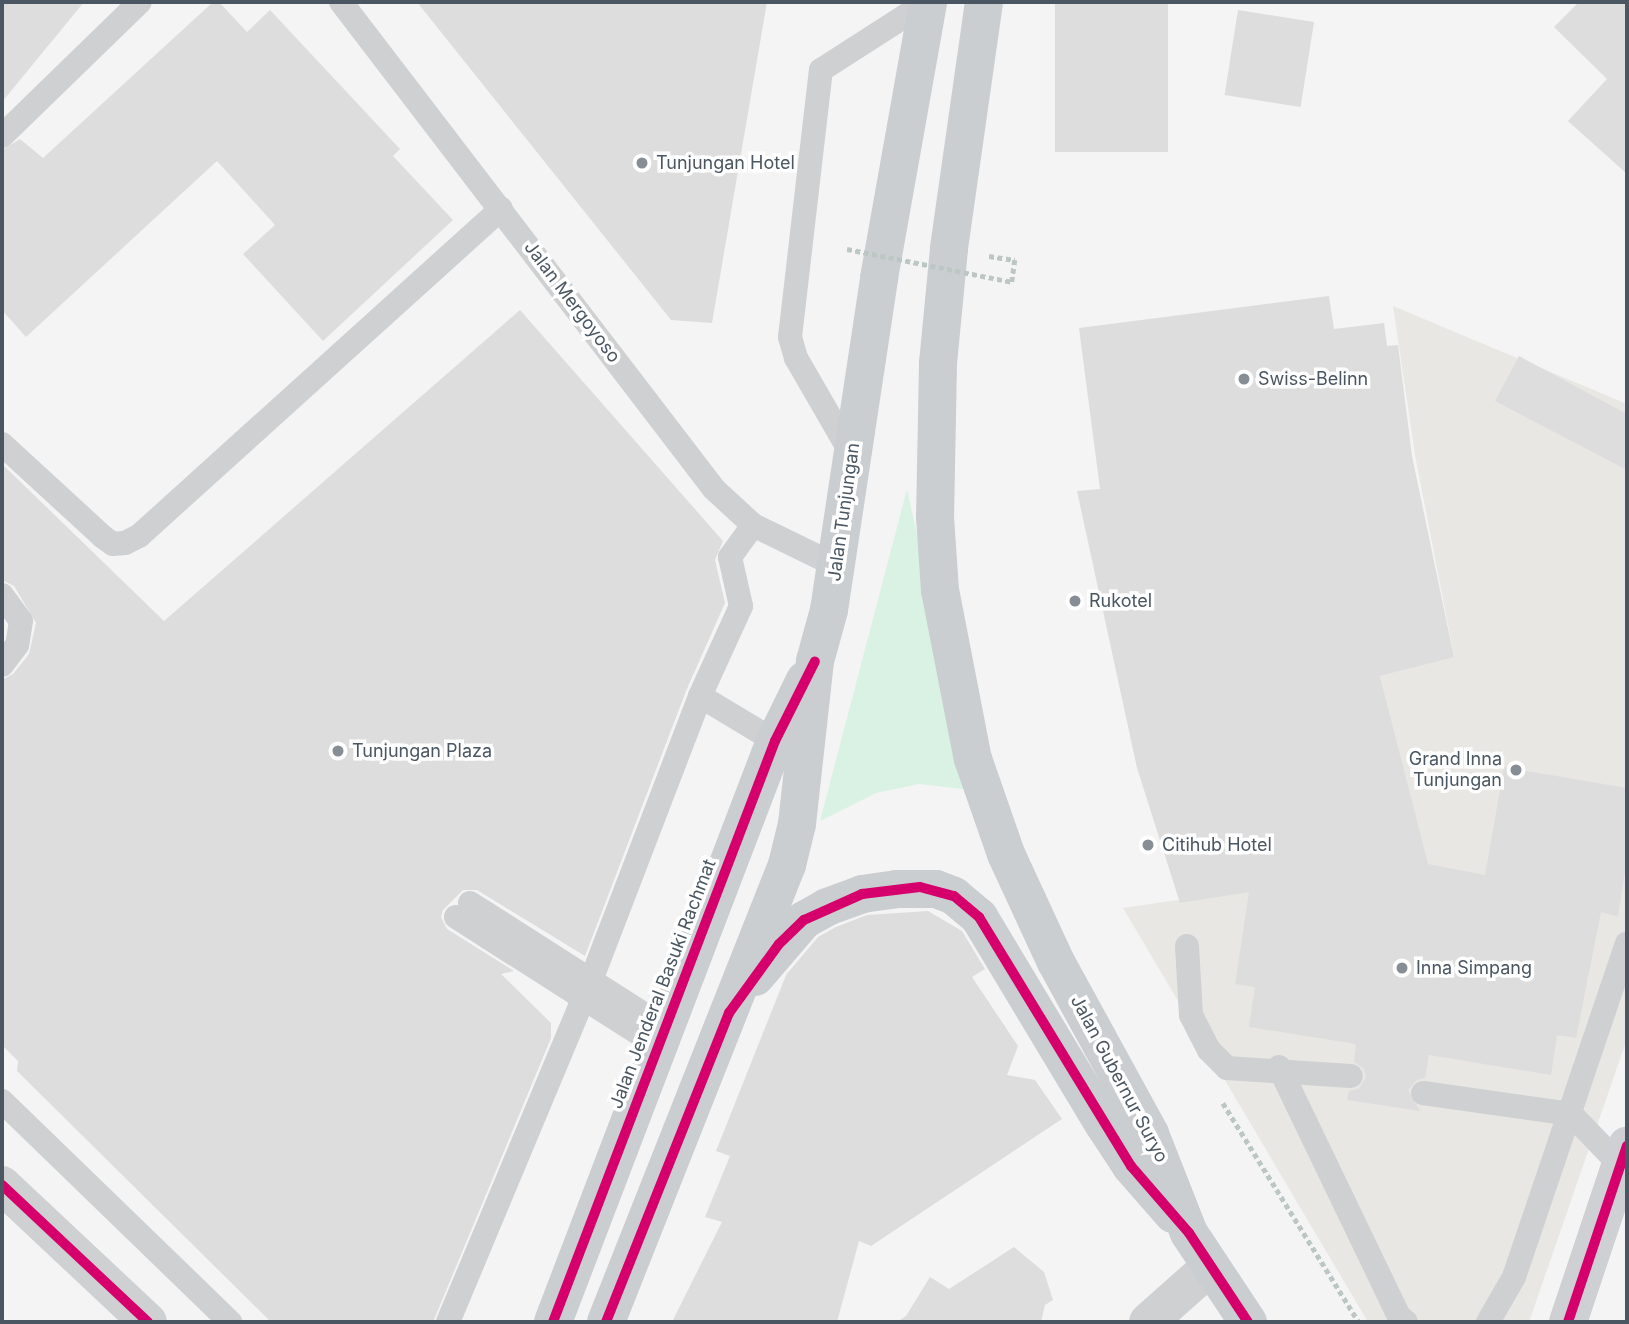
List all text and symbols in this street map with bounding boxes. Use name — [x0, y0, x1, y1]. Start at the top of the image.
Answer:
place label: Tunjungan Hotel — [656, 152, 795, 174]
marker: Tunjungan Hotel — [634, 155, 650, 171]
street label: Jalan Mergoyoso — [519, 237, 625, 367]
place label: Swiss-Belinn — [1258, 368, 1368, 390]
marker: Swiss-Belinn — [1236, 371, 1252, 387]
street label: Jalan Tunjungan — [824, 441, 864, 583]
place label: Rukotel — [1089, 590, 1152, 612]
marker: Rukotel — [1067, 593, 1083, 609]
place label: Tunjungan Plaza — [352, 740, 492, 762]
marker: Tunjungan Plaza — [330, 743, 346, 759]
place label: Grand Inna Tunjungan — [1409, 749, 1502, 792]
marker: Grand Inna Tunjungan — [1508, 762, 1524, 778]
place label: Citihub Hotel — [1162, 834, 1272, 856]
marker: Citihub Hotel — [1140, 837, 1156, 853]
street label: Jalan Jenderal Basuki Rachmat — [605, 856, 721, 1112]
place label: Inna Simpang — [1416, 957, 1532, 979]
marker: Inna Simpang — [1394, 960, 1410, 976]
street label: Jalan Gubernur Suryo — [1066, 992, 1172, 1166]

